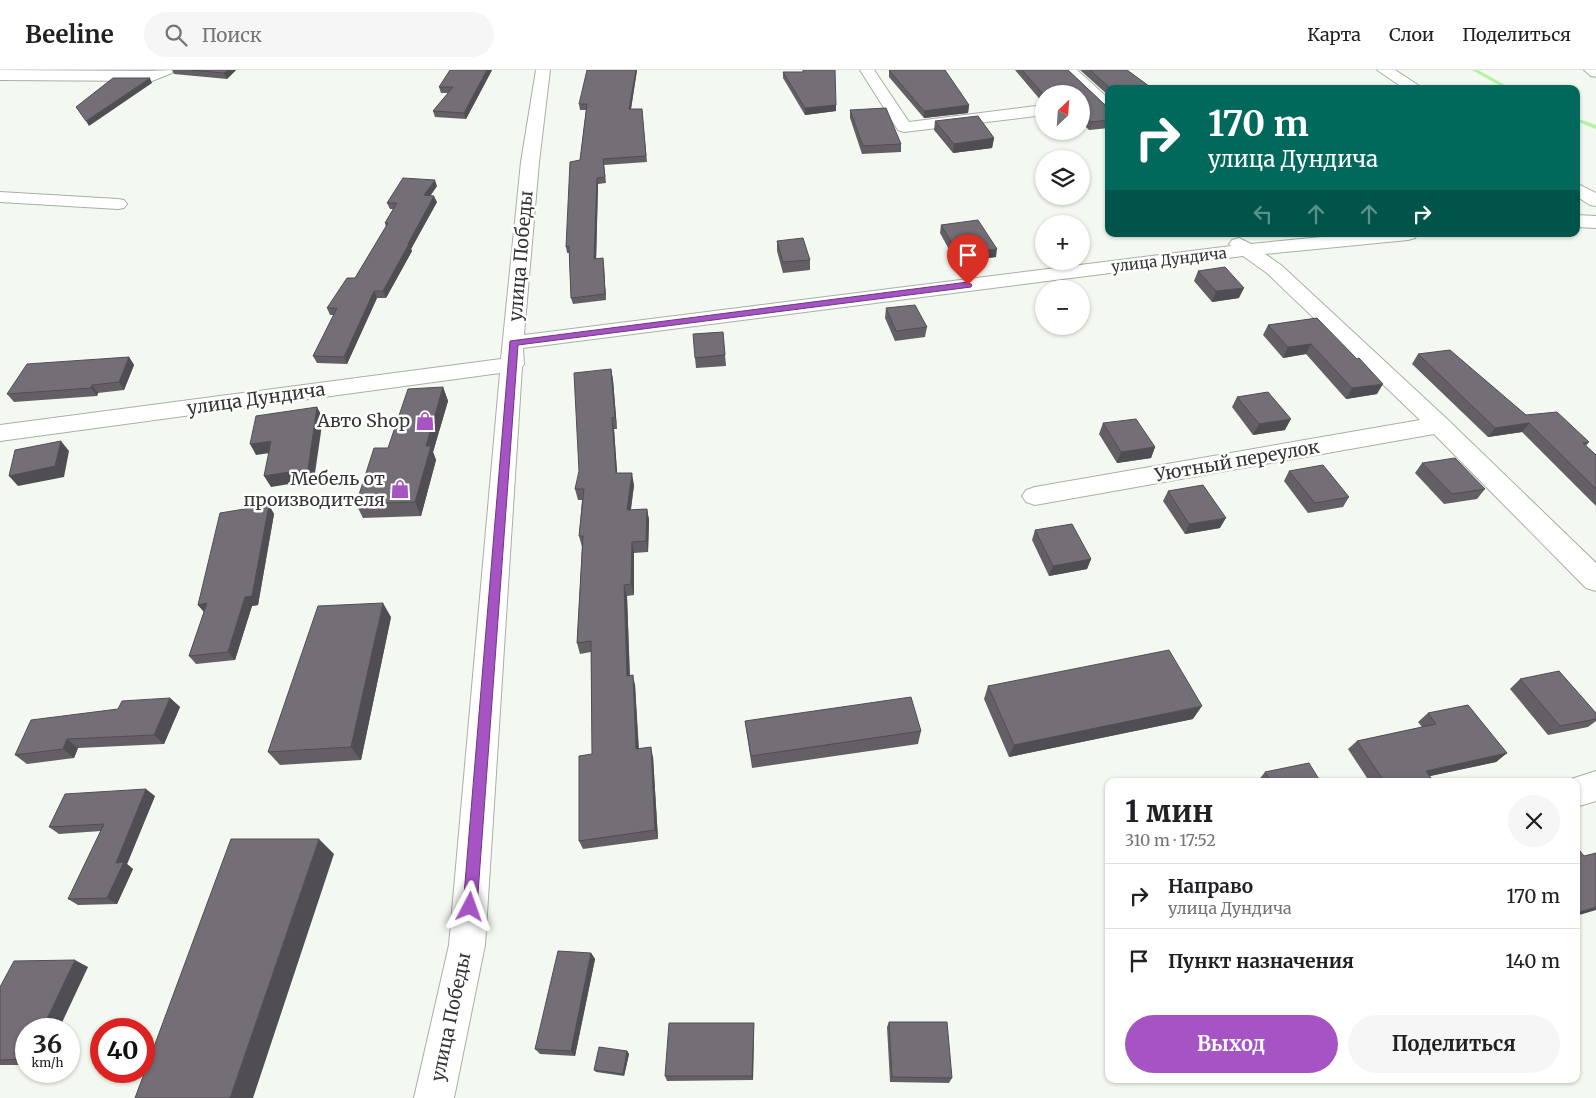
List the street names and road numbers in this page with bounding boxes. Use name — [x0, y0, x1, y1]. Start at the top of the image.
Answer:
street label: улица Победы — [503, 190, 538, 322]
street label: улица Дундича — [1110, 243, 1228, 276]
street label: улица Дундича — [185, 377, 327, 420]
street label: Уютный переулок — [1152, 435, 1322, 486]
street label: улица Победы — [426, 950, 475, 1083]

